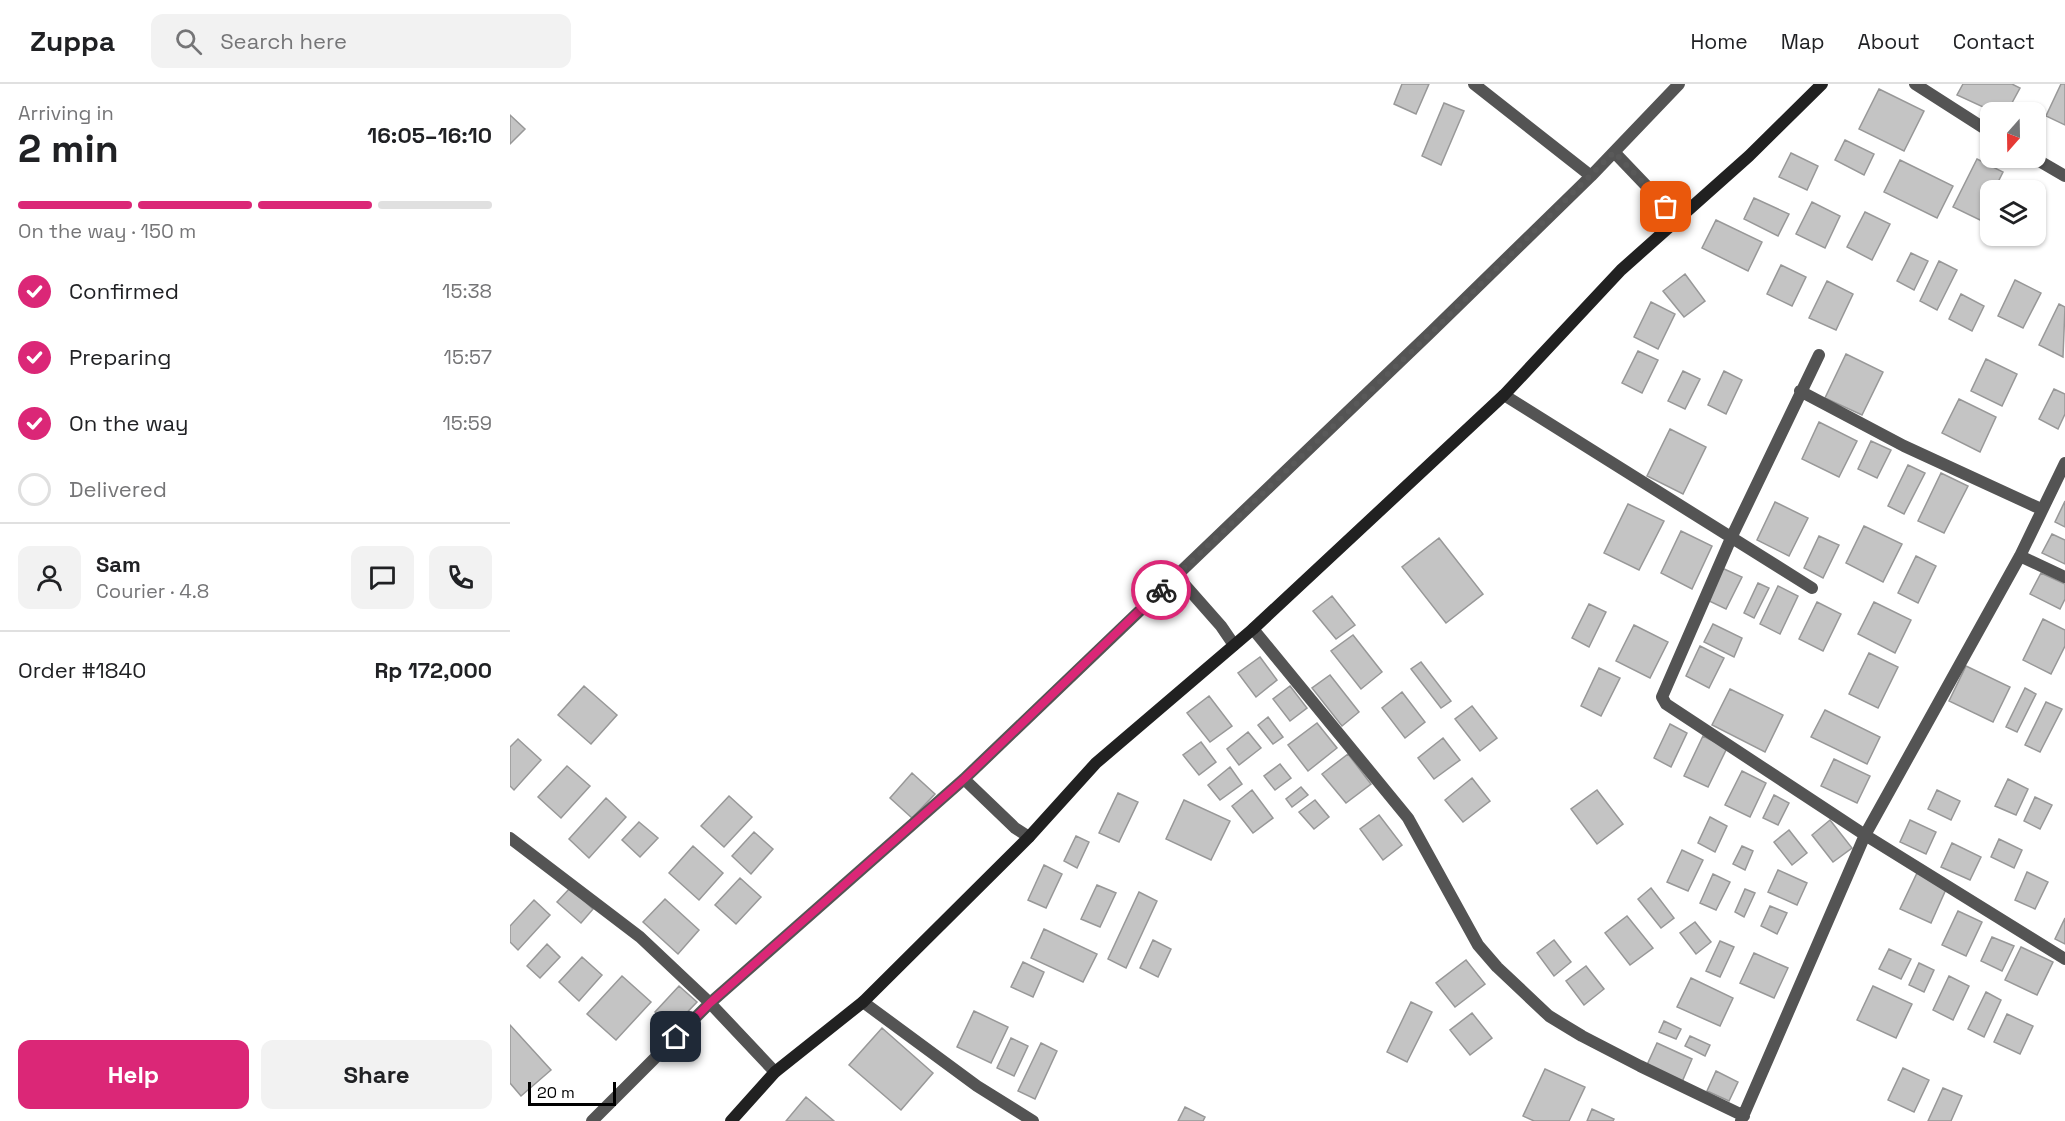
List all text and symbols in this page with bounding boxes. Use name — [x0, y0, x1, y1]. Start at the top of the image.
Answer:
search box — [151, 14, 571, 68]
text: Zuppa — [30, 23, 115, 59]
icon: search — [172, 25, 205, 58]
text: Search here — [220, 27, 347, 55]
text: Home — [1690, 28, 1748, 55]
text: Map — [1781, 28, 1825, 55]
text: About — [1858, 28, 1920, 55]
text: Contact — [1953, 28, 2035, 55]
text: Arriving in — [18, 100, 114, 126]
north arrow — [1980, 102, 2046, 168]
map controls — [1980, 102, 2046, 246]
text: 16:05–16:10 — [367, 121, 492, 149]
text: 2 min — [18, 124, 119, 173]
button: layers — [1980, 180, 2046, 246]
pin — [1640, 181, 1691, 232]
icon: bag — [1649, 190, 1682, 223]
text: On the way · 150 m — [18, 218, 196, 244]
icon: check — [18, 275, 51, 308]
text: Confirmed — [69, 277, 179, 305]
text: 15:38 — [442, 278, 492, 304]
icon: check — [18, 341, 51, 374]
text: Preparing — [69, 343, 171, 371]
text: 15:57 — [444, 344, 492, 370]
icon: check — [18, 407, 51, 440]
text: On the way — [69, 409, 188, 437]
text: 15:59 — [442, 410, 492, 436]
text: Delivered — [69, 475, 167, 503]
button: person — [18, 546, 81, 609]
button: chat — [351, 546, 414, 609]
button: phone — [429, 546, 492, 609]
text: Sam — [96, 550, 141, 578]
courier — [1131, 560, 1191, 620]
icon: bike — [1145, 574, 1178, 607]
text: Courier · 4.8 — [96, 578, 209, 604]
text: Order #1840 — [18, 656, 146, 684]
text: Rp 172,000 — [374, 656, 492, 684]
pin — [650, 1011, 701, 1062]
icon: home — [659, 1020, 692, 1053]
button: Help — [18, 1040, 249, 1109]
button: Share — [261, 1040, 492, 1109]
scale bar — [528, 1079, 616, 1106]
text: 20 m — [537, 1082, 575, 1103]

